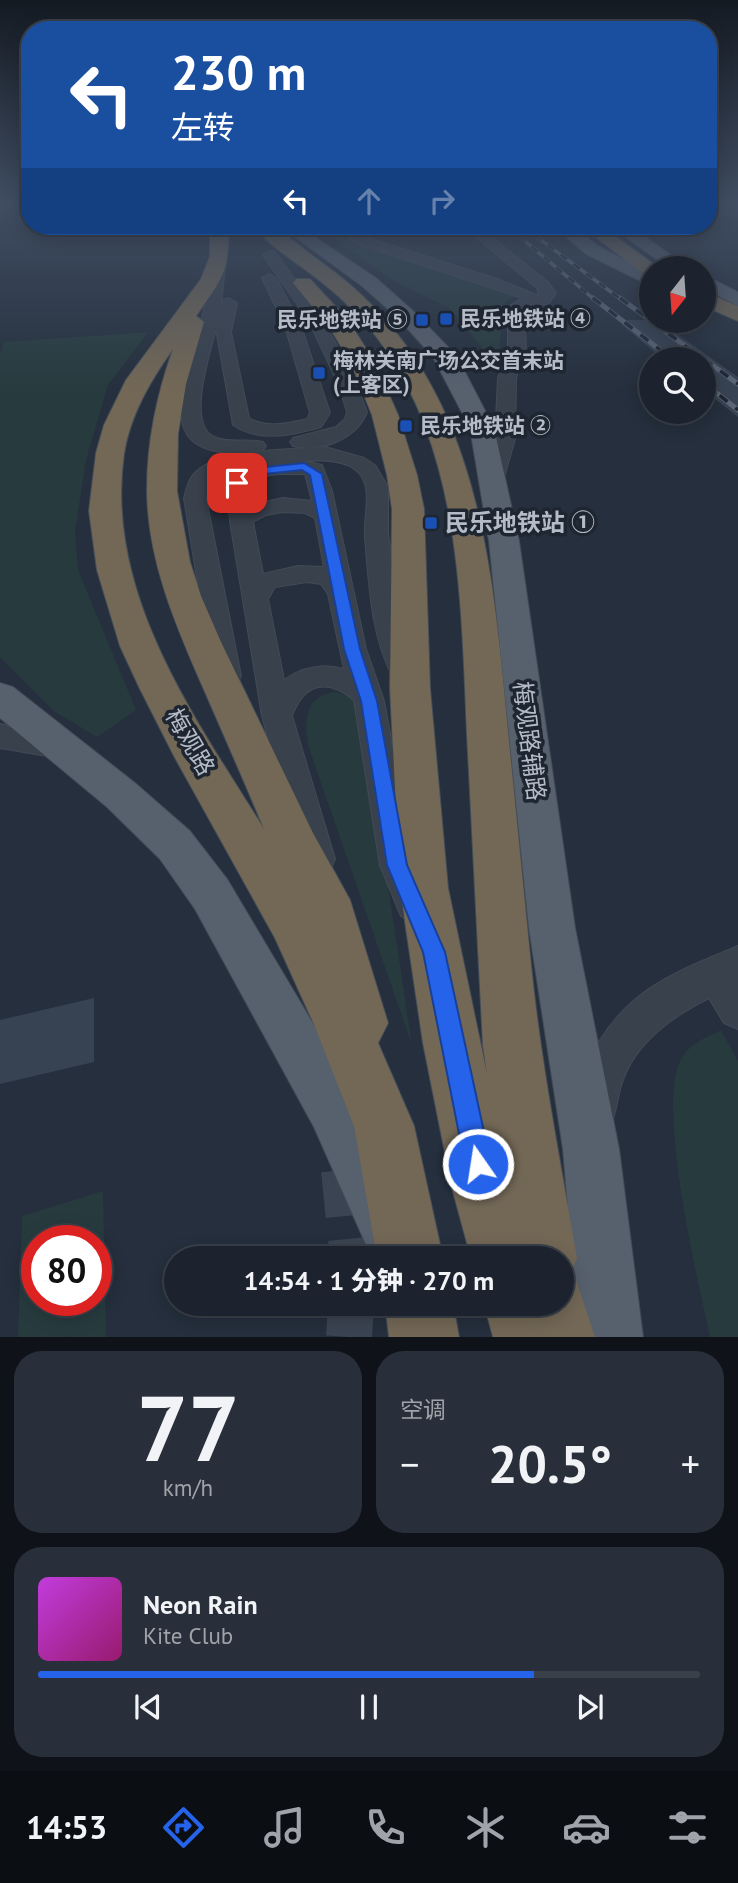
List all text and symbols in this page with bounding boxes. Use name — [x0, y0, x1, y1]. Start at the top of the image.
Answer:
text: 230 m — [171, 40, 306, 104]
icon: left — [56, 49, 147, 140]
text: 左转 — [171, 106, 235, 148]
icon: left — [277, 182, 315, 220]
icon: ahead — [350, 182, 388, 220]
icon: right — [423, 182, 461, 220]
north arrow — [639, 256, 716, 332]
map controls — [639, 256, 716, 424]
place label: 民乐地铁站 ④ — [460, 305, 591, 332]
place label: 民乐地铁站 ⑤ — [277, 306, 408, 333]
marker: 民乐地铁站 ④ — [438, 311, 454, 327]
marker: 民乐地铁站 ⑤ — [414, 312, 430, 328]
place label: 梅林关南广场公交首末站 (上客区) — [333, 347, 564, 398]
button: search — [639, 347, 716, 424]
marker: 梅林关南广场公交首末站 (上客区) — [311, 365, 327, 381]
place label: 民乐地铁站 ② — [420, 412, 551, 439]
marker: 民乐地铁站 ② — [398, 418, 414, 434]
pin — [207, 453, 267, 513]
icon: arrive — [218, 464, 256, 502]
place label: 民乐地铁站 ① — [445, 507, 595, 538]
marker: 民乐地铁站 ① — [423, 515, 439, 531]
street label: 梅观路辅路 — [507, 679, 552, 802]
street label: 梅观路 — [159, 703, 222, 781]
position arrow — [441, 1127, 515, 1201]
speed limit sign: 80 — [21, 1225, 112, 1316]
text: 14:54 · 1 分钟 · 270 m — [244, 1264, 494, 1297]
text: 77 — [136, 1368, 240, 1486]
text: 空调 — [400, 1395, 446, 1424]
text: 20.5° — [488, 1430, 612, 1497]
text: − — [400, 1439, 419, 1488]
text: + — [681, 1439, 700, 1488]
text: km/h — [163, 1473, 213, 1502]
text: Neon Rain — [143, 1588, 258, 1621]
text: Kite Club — [143, 1621, 233, 1650]
icon: previous — [129, 1688, 167, 1726]
icon: pause — [350, 1688, 388, 1726]
icon: next — [571, 1688, 609, 1726]
icon: directions — [159, 1803, 208, 1852]
icon: music — [260, 1803, 309, 1852]
icon: phone — [361, 1803, 410, 1852]
icon: climate — [461, 1803, 510, 1852]
icon: car — [562, 1803, 611, 1852]
icon: filters — [663, 1803, 712, 1852]
text: 14:53 — [26, 1806, 107, 1848]

